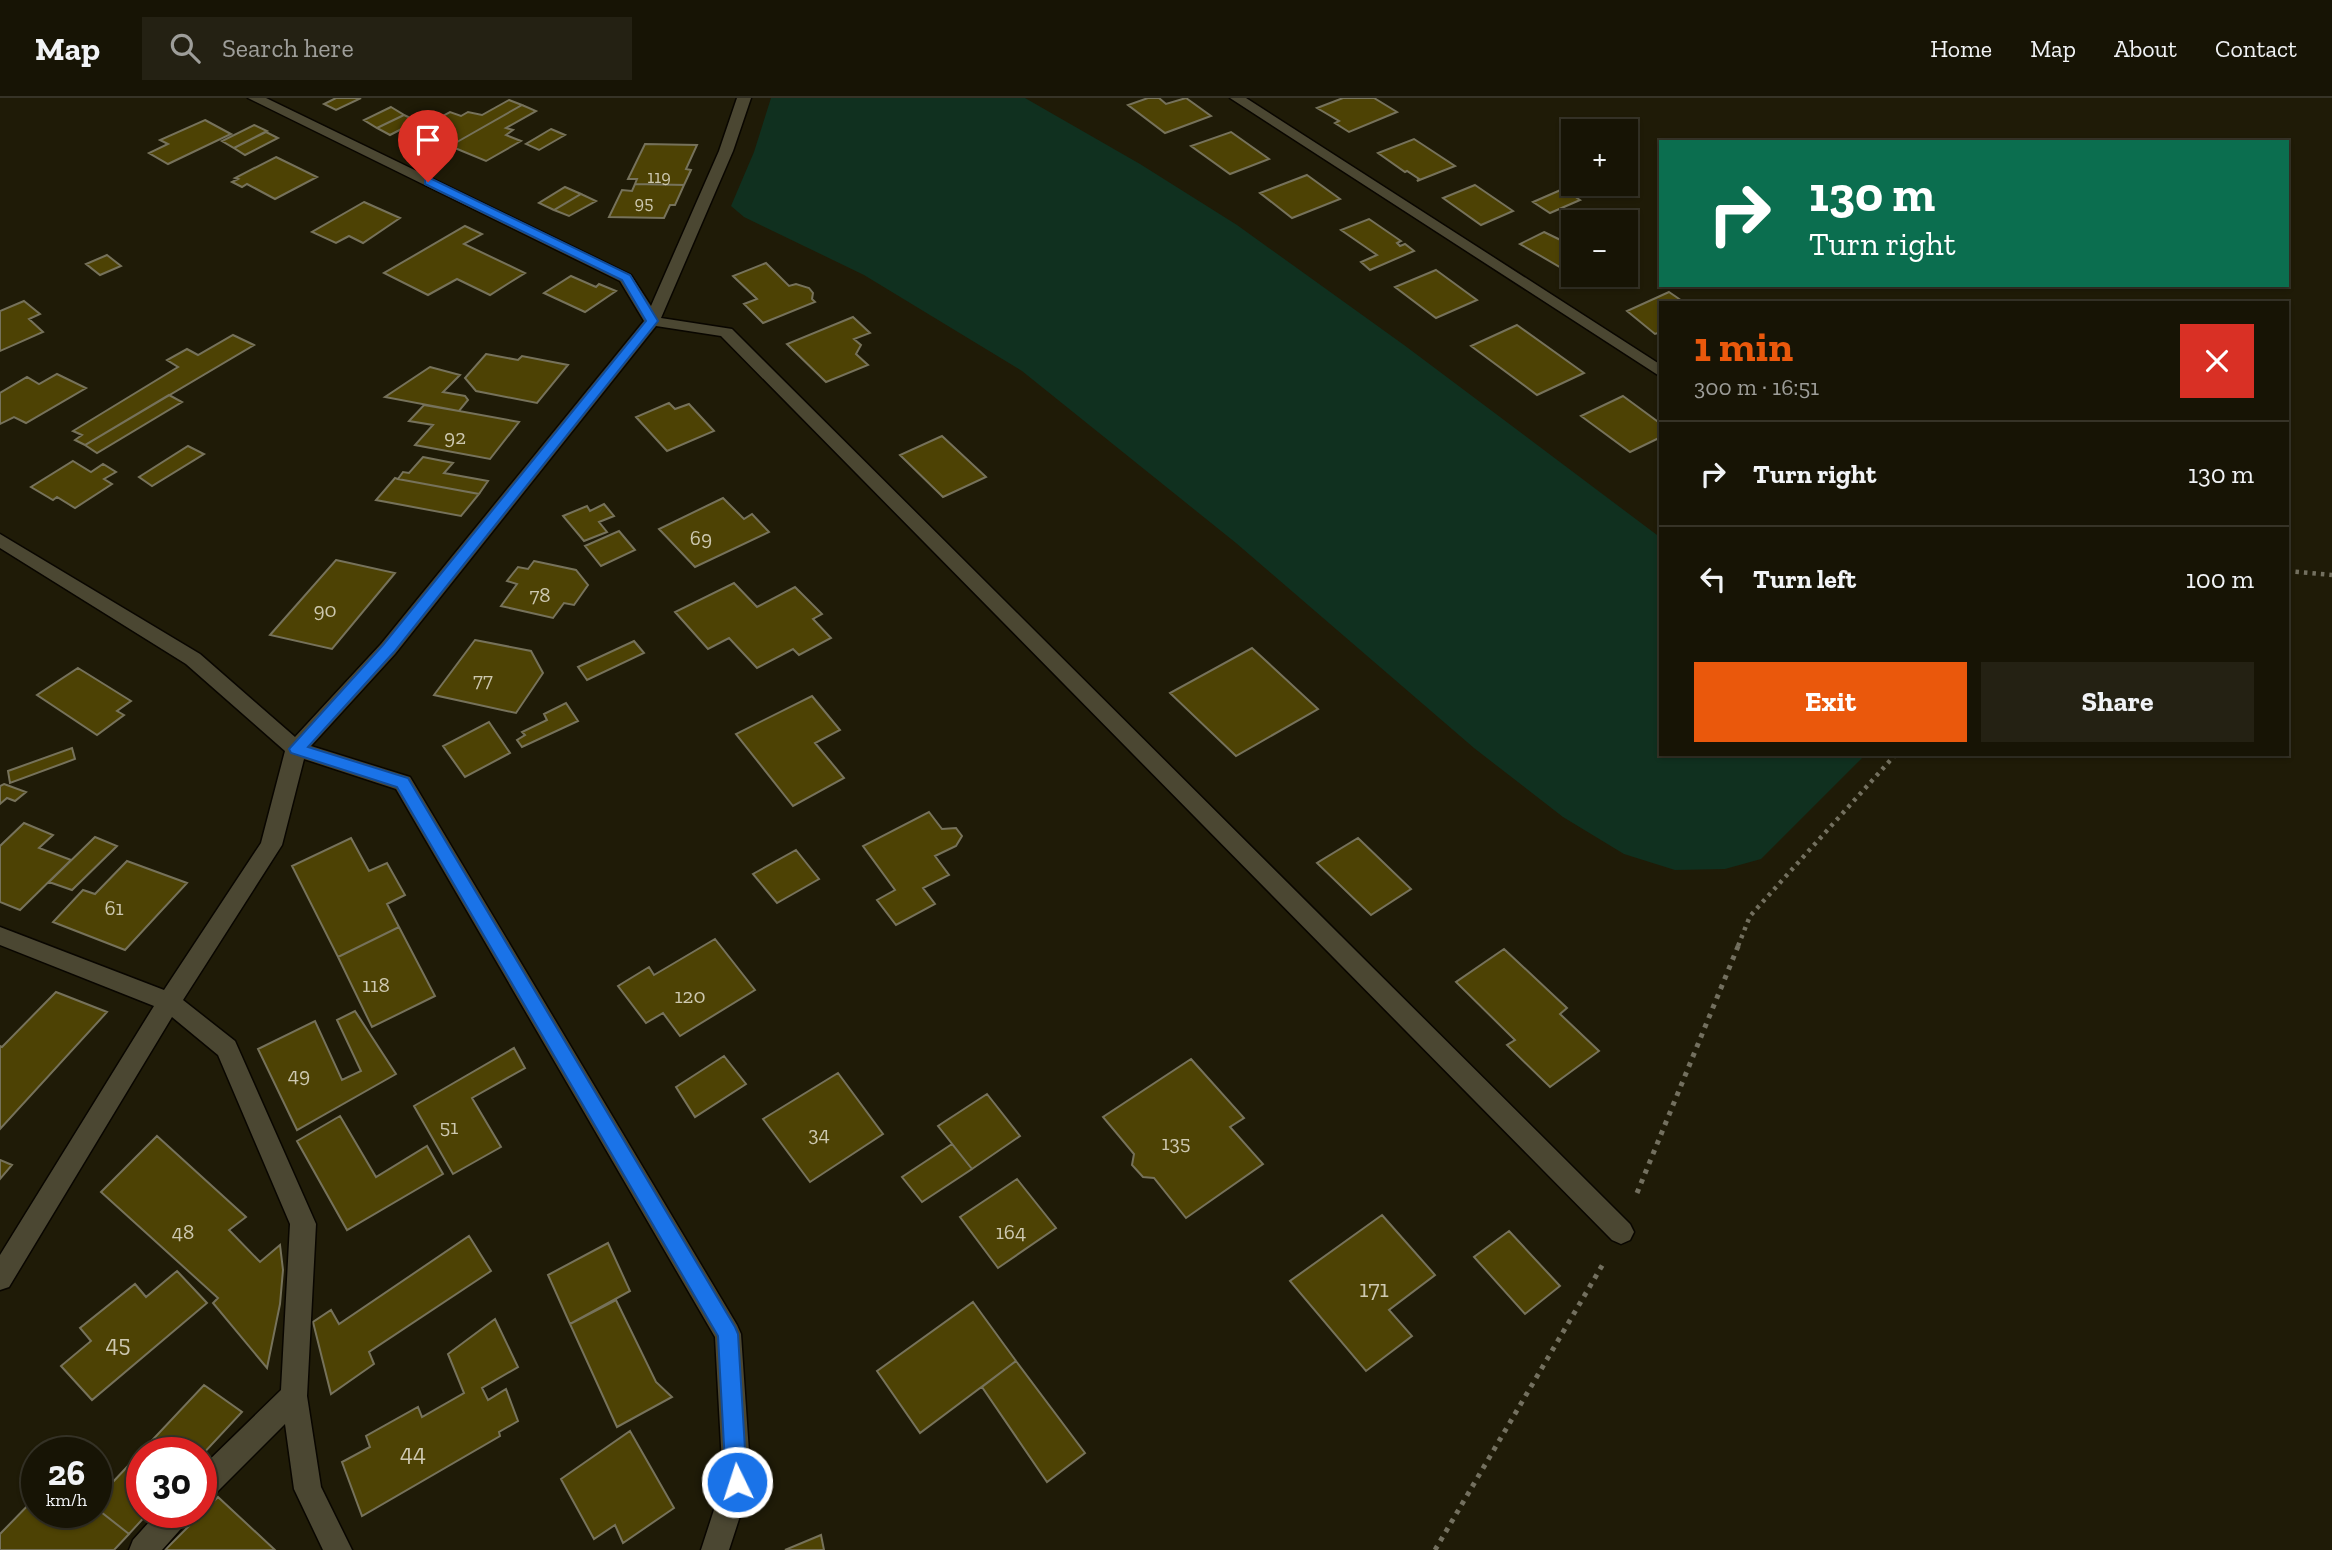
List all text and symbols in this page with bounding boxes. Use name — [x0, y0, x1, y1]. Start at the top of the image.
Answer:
search box — [142, 17, 632, 80]
text: Map — [35, 29, 100, 68]
icon: search — [166, 29, 204, 67]
text: Search here — [222, 32, 354, 64]
text: Home — [1930, 34, 1992, 63]
text: Map — [2030, 34, 2076, 63]
text: About — [2114, 34, 2177, 63]
text: Contact — [2215, 34, 2297, 63]
pin — [398, 110, 458, 182]
map controls — [1561, 119, 1638, 287]
button: + — [1561, 119, 1638, 196]
icon: arrive — [409, 121, 447, 159]
text: 130 m — [1809, 165, 1935, 224]
house number: 119 — [647, 166, 671, 188]
icon: right — [1694, 168, 1785, 259]
house number: 95 — [635, 192, 653, 214]
button: − — [1561, 210, 1638, 287]
text: Turn right — [1809, 225, 1956, 263]
text: 1 min — [1694, 321, 1793, 372]
button: close — [2180, 324, 2254, 398]
text: 300 m · 16:51 — [1694, 373, 1819, 401]
house number: 92 — [444, 424, 466, 449]
icon: right — [1694, 455, 1732, 493]
text: Turn right — [1753, 458, 1876, 490]
text: 130 m — [2188, 458, 2254, 490]
house number: 69 — [690, 525, 712, 550]
icon: left — [1694, 560, 1732, 598]
text: Turn left — [1753, 563, 1856, 595]
text: 100 m — [2186, 563, 2254, 595]
house number: 78 — [529, 582, 551, 607]
house number: 90 — [313, 597, 337, 622]
button: Exit — [1694, 662, 1967, 742]
button: Share — [1981, 662, 2254, 742]
house number: 77 — [473, 667, 493, 692]
house number: 61 — [104, 895, 124, 920]
house number: 118 — [362, 972, 390, 997]
house number: 120 — [675, 983, 706, 1008]
house number: 49 — [288, 1062, 310, 1087]
house number: 51 — [440, 1114, 458, 1139]
house number: 34 — [808, 1121, 830, 1146]
house number: 135 — [1161, 1130, 1191, 1155]
house number: 48 — [172, 1219, 194, 1244]
house number: 164 — [996, 1219, 1026, 1244]
house number: 171 — [1359, 1274, 1389, 1303]
house number: 45 — [105, 1329, 131, 1358]
speed limit sign: 30 — [126, 1437, 217, 1528]
house number: 44 — [400, 1438, 426, 1467]
position arrow — [700, 1445, 774, 1519]
text: 26 — [48, 1452, 85, 1494]
text: km/h — [46, 1489, 87, 1511]

